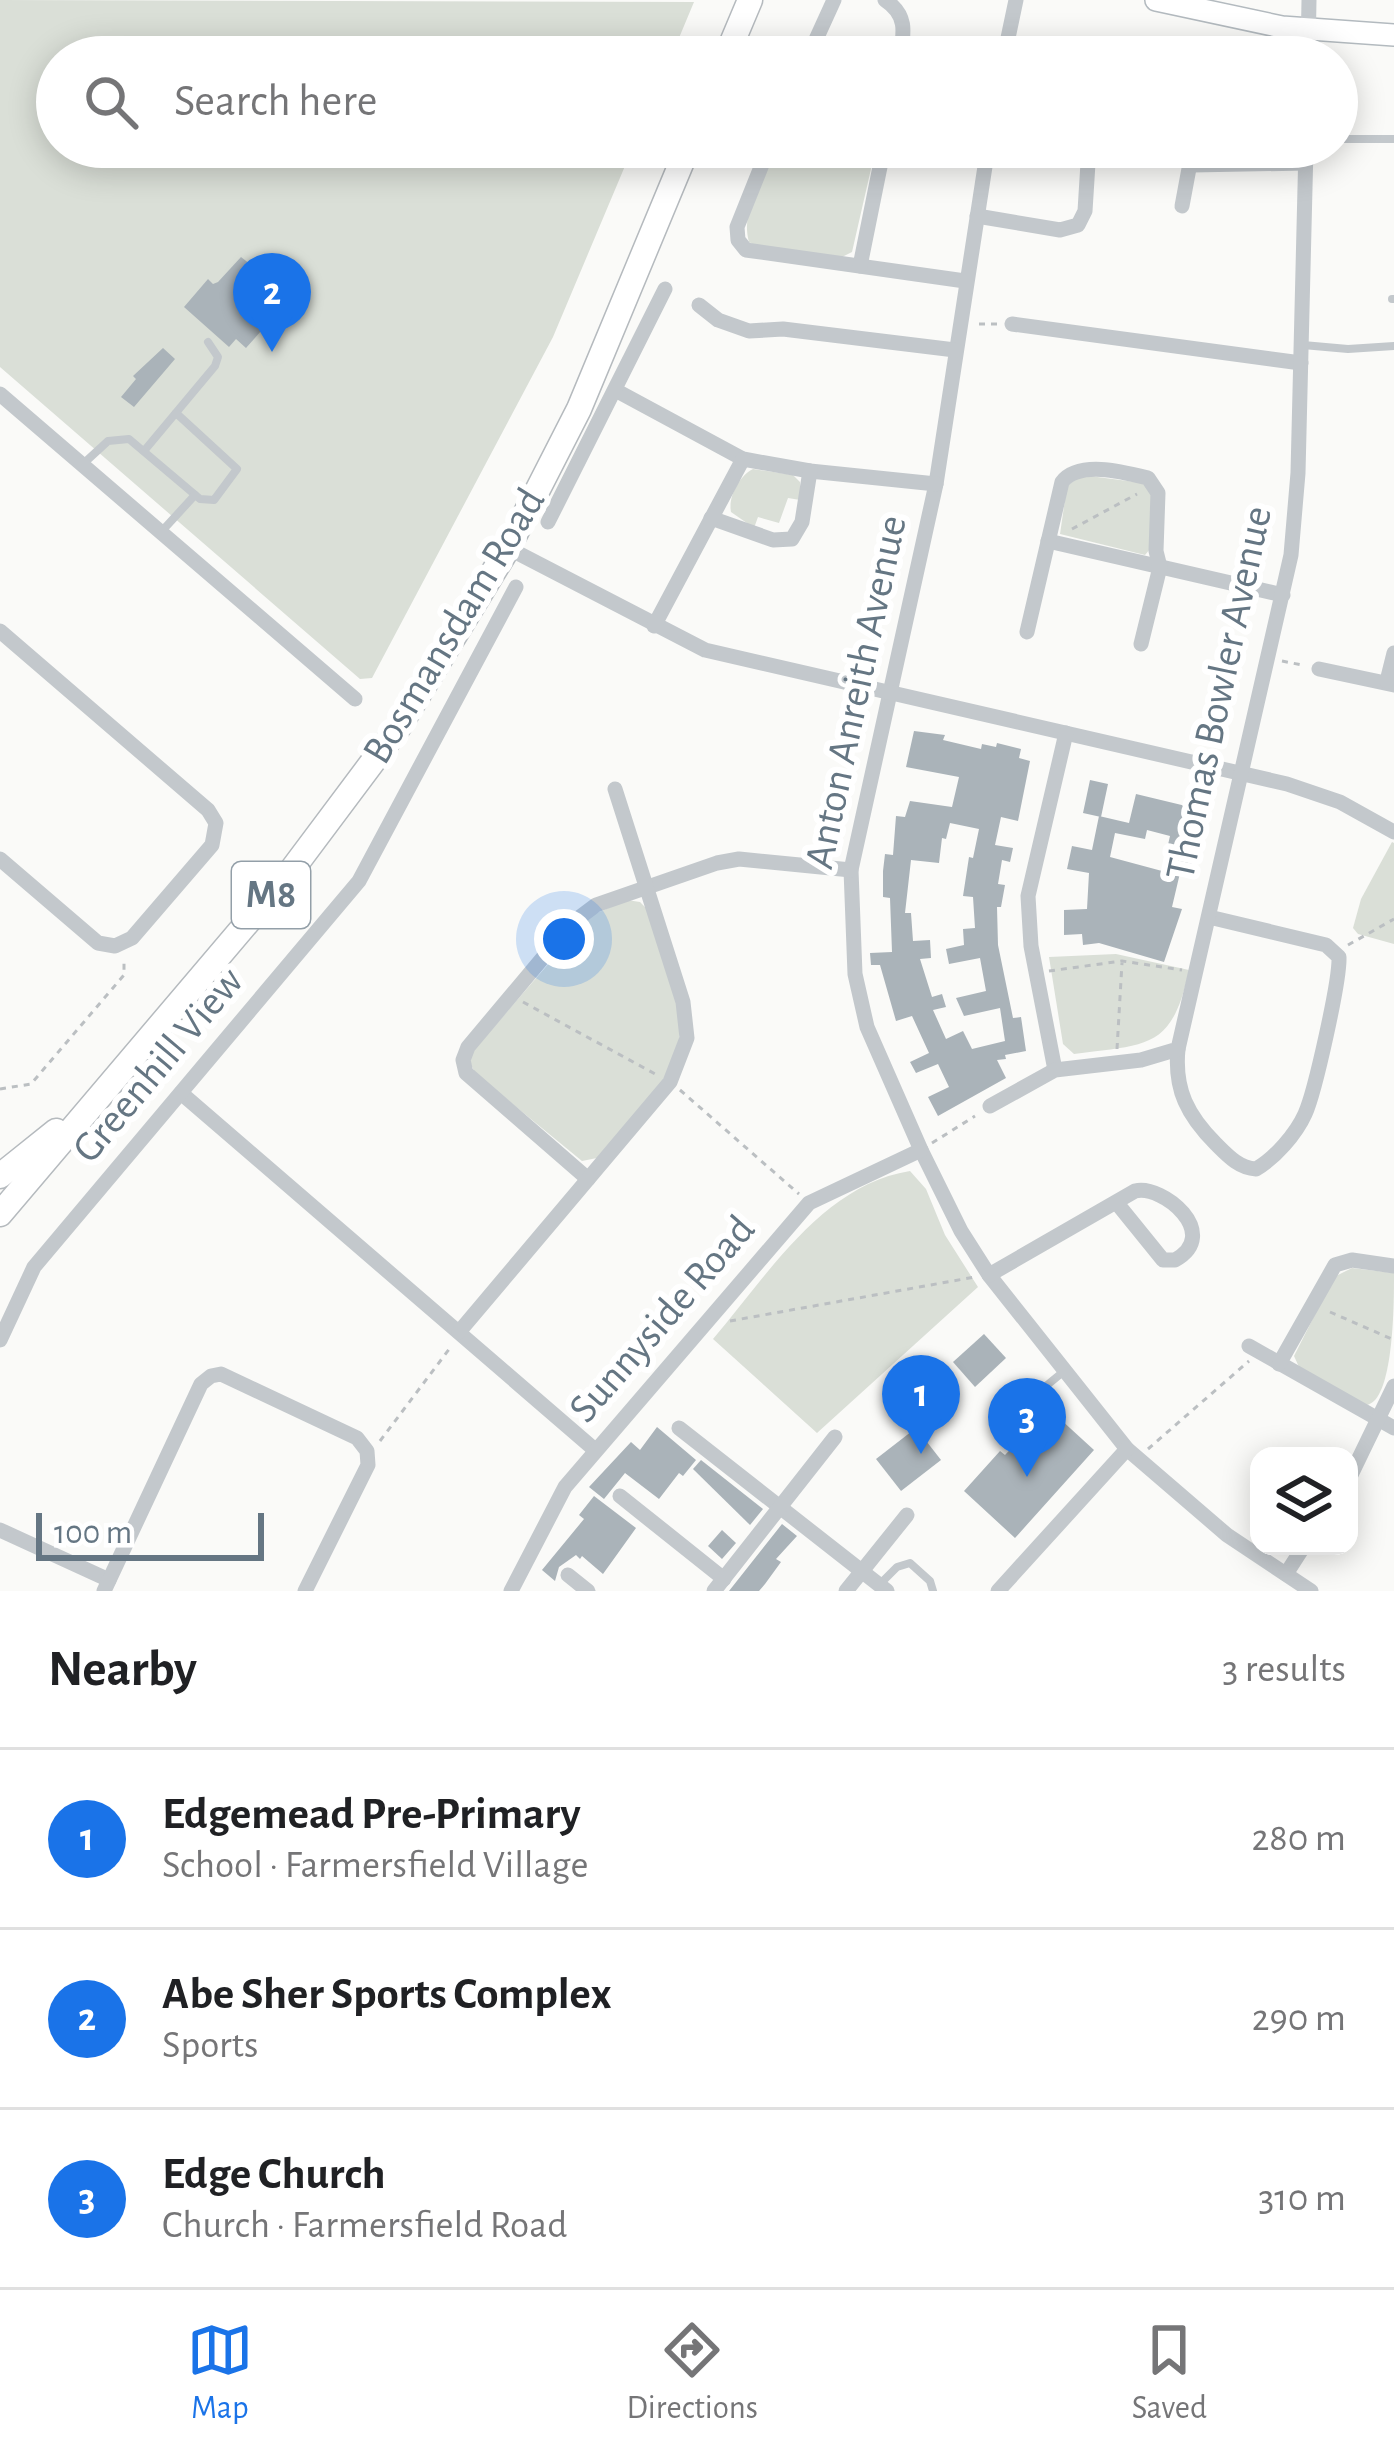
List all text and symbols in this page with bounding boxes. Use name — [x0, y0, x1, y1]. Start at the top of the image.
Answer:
search box — [36, 36, 1358, 168]
icon: search — [78, 69, 144, 135]
text: Search here — [174, 79, 377, 124]
pin: 2 — [233, 253, 311, 352]
street label: Bosmansdam Road — [355, 481, 553, 771]
street label: Thomas Bowler Avenue — [1159, 502, 1279, 884]
street label: Anton Anreith Avenue — [798, 512, 914, 872]
road number: M8 — [232, 862, 310, 928]
your location — [534, 909, 594, 969]
street label: Greenhill View — [65, 960, 251, 1170]
street label: Sunnyside Road — [561, 1208, 763, 1430]
pin: 1 — [882, 1355, 960, 1454]
pin: 3 — [988, 1378, 1066, 1477]
map controls — [1250, 1447, 1358, 1555]
button: layers — [1250, 1447, 1358, 1555]
scale bar — [36, 1507, 264, 1560]
text: 100 m — [54, 1517, 132, 1550]
text: Nearby — [48, 1644, 197, 1695]
text: 3 results — [1222, 1650, 1346, 1689]
text: Edgemead Pre-Primary — [162, 1792, 581, 1837]
text: 1 — [80, 1819, 94, 1858]
text: 280 m — [1252, 1819, 1346, 1858]
text: School · Farmersfield Village — [162, 1846, 588, 1885]
text: Abe Sher Sports Complex — [162, 1972, 612, 2017]
text: 2 — [78, 1999, 96, 2038]
text: 290 m — [1252, 1999, 1346, 2038]
text: Sports — [162, 2026, 259, 2065]
text: Edge Church — [162, 2152, 386, 2197]
text: 3 — [79, 2179, 95, 2218]
text: 310 m — [1258, 2179, 1346, 2218]
text: Church · Farmersfield Road — [162, 2206, 567, 2245]
tab: Map — [187, 2317, 253, 2429]
tab: Directions — [626, 2317, 758, 2429]
tab: Saved — [1132, 2317, 1207, 2429]

